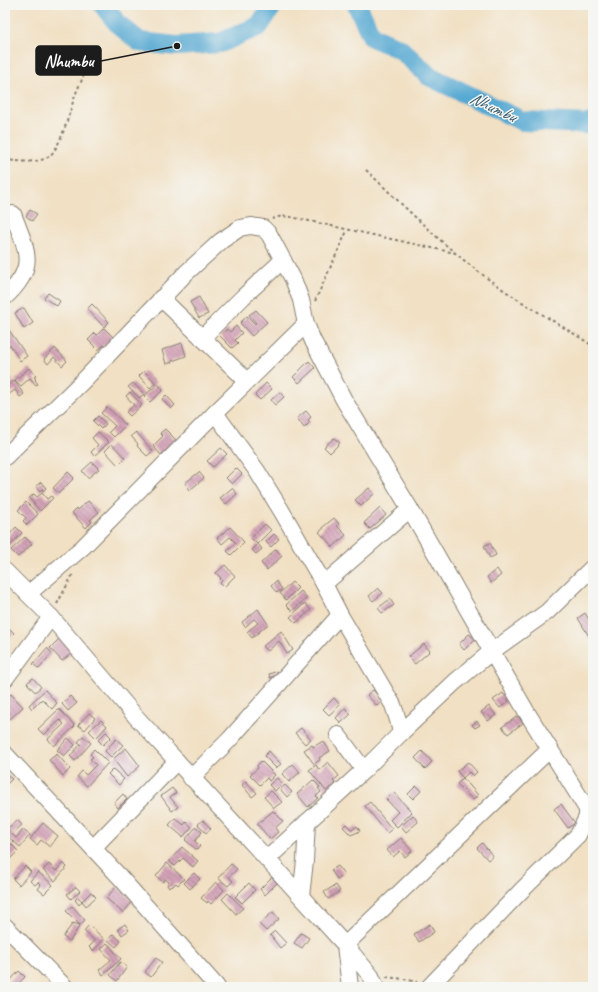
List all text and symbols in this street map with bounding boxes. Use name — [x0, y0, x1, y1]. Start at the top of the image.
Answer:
callout: Nhumbu — [36, 46, 101, 75]
text: Nhumbu — [44, 51, 95, 72]
water label: Nhumbu — [467, 87, 522, 128]

